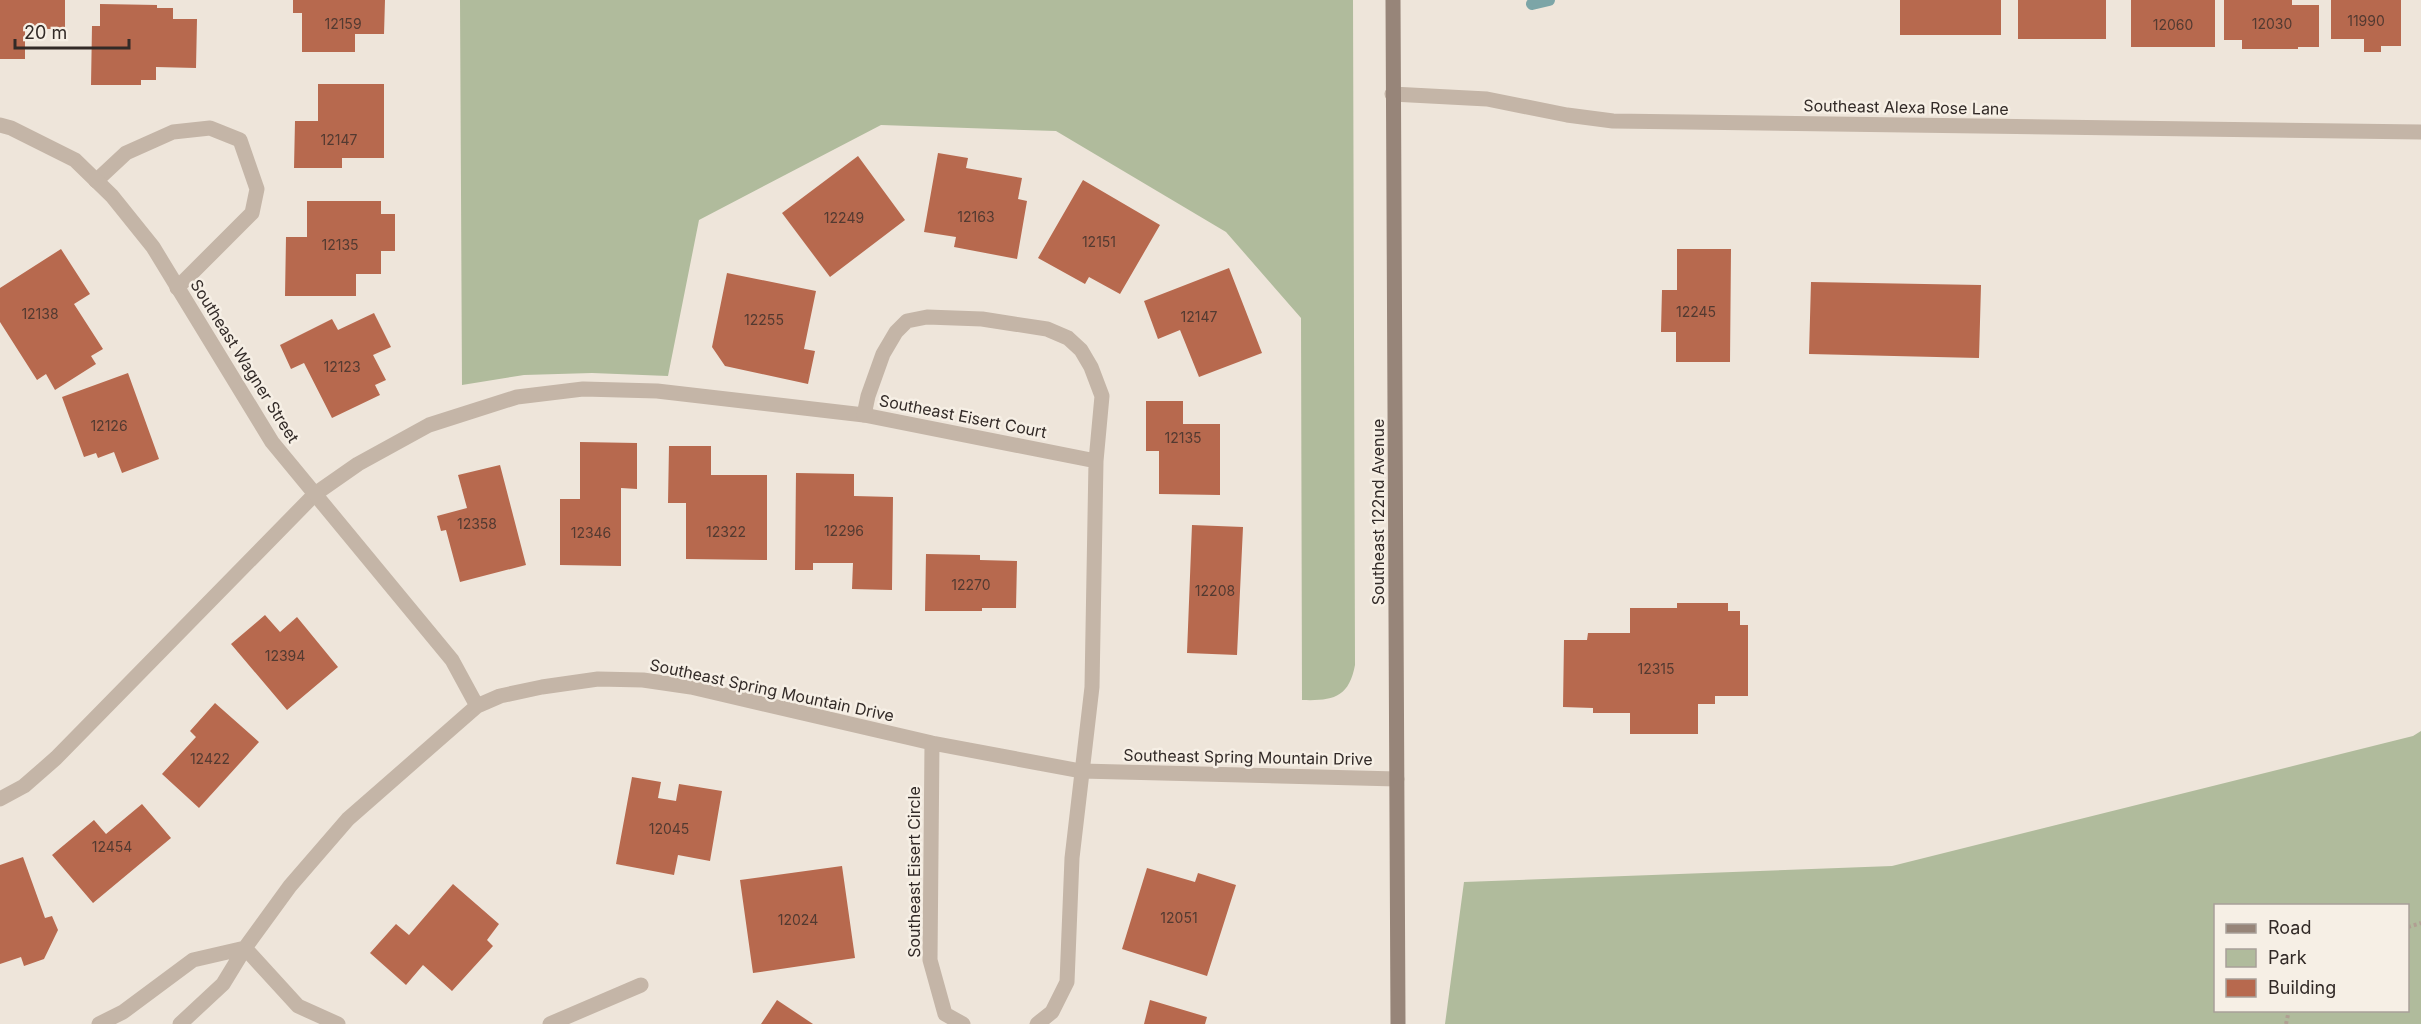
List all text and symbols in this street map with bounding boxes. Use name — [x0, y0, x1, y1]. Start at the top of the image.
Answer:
scale bar — [15, 12, 129, 50]
house number: 11990 — [2347, 12, 2385, 29]
house number: 12159 — [324, 15, 362, 32]
house number: 12030 — [2252, 15, 2292, 32]
house number: 12060 — [2153, 16, 2193, 33]
text: 20 m — [24, 22, 67, 43]
street label: Southeast Alexa Rose Lane — [1803, 95, 2009, 119]
house number: 12147 — [321, 131, 358, 148]
house number: 12163 — [957, 208, 995, 225]
house number: 12249 — [824, 209, 864, 226]
house number: 12151 — [1082, 233, 1116, 250]
house number: 12135 — [321, 236, 359, 253]
street label: Southeast Wagner Street — [186, 276, 304, 446]
house number: 12245 — [1676, 303, 1716, 320]
house number: 12138 — [21, 305, 59, 322]
house number: 12147 — [1181, 308, 1218, 325]
house number: 12255 — [744, 311, 784, 328]
house number: 12123 — [323, 358, 361, 375]
street label: Southeast Eisert Court — [878, 390, 1048, 442]
house number: 12126 — [90, 417, 128, 434]
street label: Southeast 122nd Avenue — [1368, 419, 1388, 605]
house number: 12135 — [1164, 429, 1202, 446]
house number: 12358 — [457, 515, 497, 532]
house number: 12296 — [824, 522, 864, 539]
house number: 12322 — [706, 523, 746, 540]
house number: 12346 — [571, 524, 611, 541]
house number: 12270 — [951, 576, 991, 593]
house number: 12208 — [1195, 582, 1235, 599]
house number: 12394 — [265, 647, 305, 664]
street label: Southeast Spring Mountain Drive — [648, 654, 896, 726]
house number: 12315 — [1637, 660, 1675, 677]
street label: Southeast Spring Mountain Drive — [1123, 745, 1373, 769]
house number: 12422 — [190, 750, 230, 767]
street label: Southeast Eisert Circle — [904, 786, 924, 958]
house number: 12045 — [649, 820, 689, 837]
house number: 12454 — [92, 838, 132, 855]
legend — [2214, 904, 2409, 1012]
house number: 12051 — [1160, 909, 1198, 926]
house number: 12024 — [778, 911, 818, 928]
text: Road — [2268, 917, 2311, 938]
text: Park — [2268, 947, 2307, 968]
text: Building — [2268, 977, 2336, 998]

